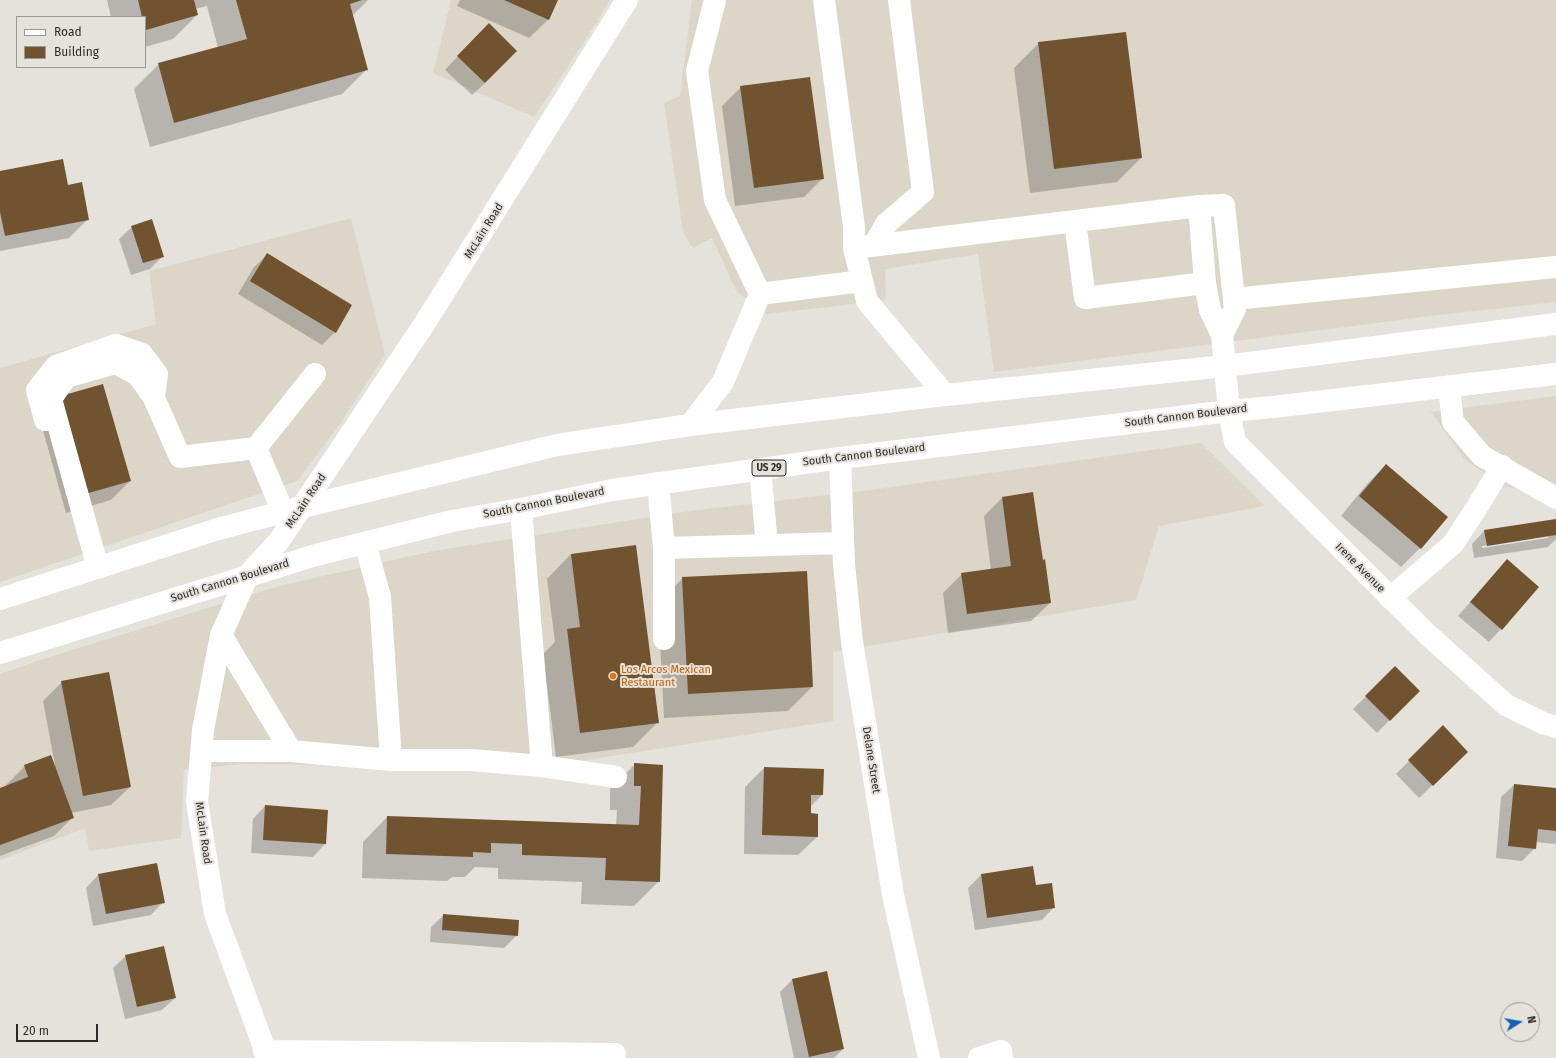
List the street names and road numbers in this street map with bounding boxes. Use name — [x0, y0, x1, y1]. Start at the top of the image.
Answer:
street label: McLain Road — [462, 201, 506, 261]
street label: South Cannon Boulevard — [1124, 402, 1248, 430]
street label: South Cannon Boulevard — [802, 441, 926, 469]
road number: US 29 — [752, 460, 786, 476]
street label: McLain Road — [283, 471, 329, 531]
street label: South Cannon Boulevard — [482, 485, 606, 521]
street label: Irene Avenue — [1332, 540, 1388, 596]
street label: South Cannon Boulevard — [169, 557, 291, 605]
street label: Delane Street — [859, 726, 883, 794]
street label: McLain Road — [192, 801, 214, 865]

